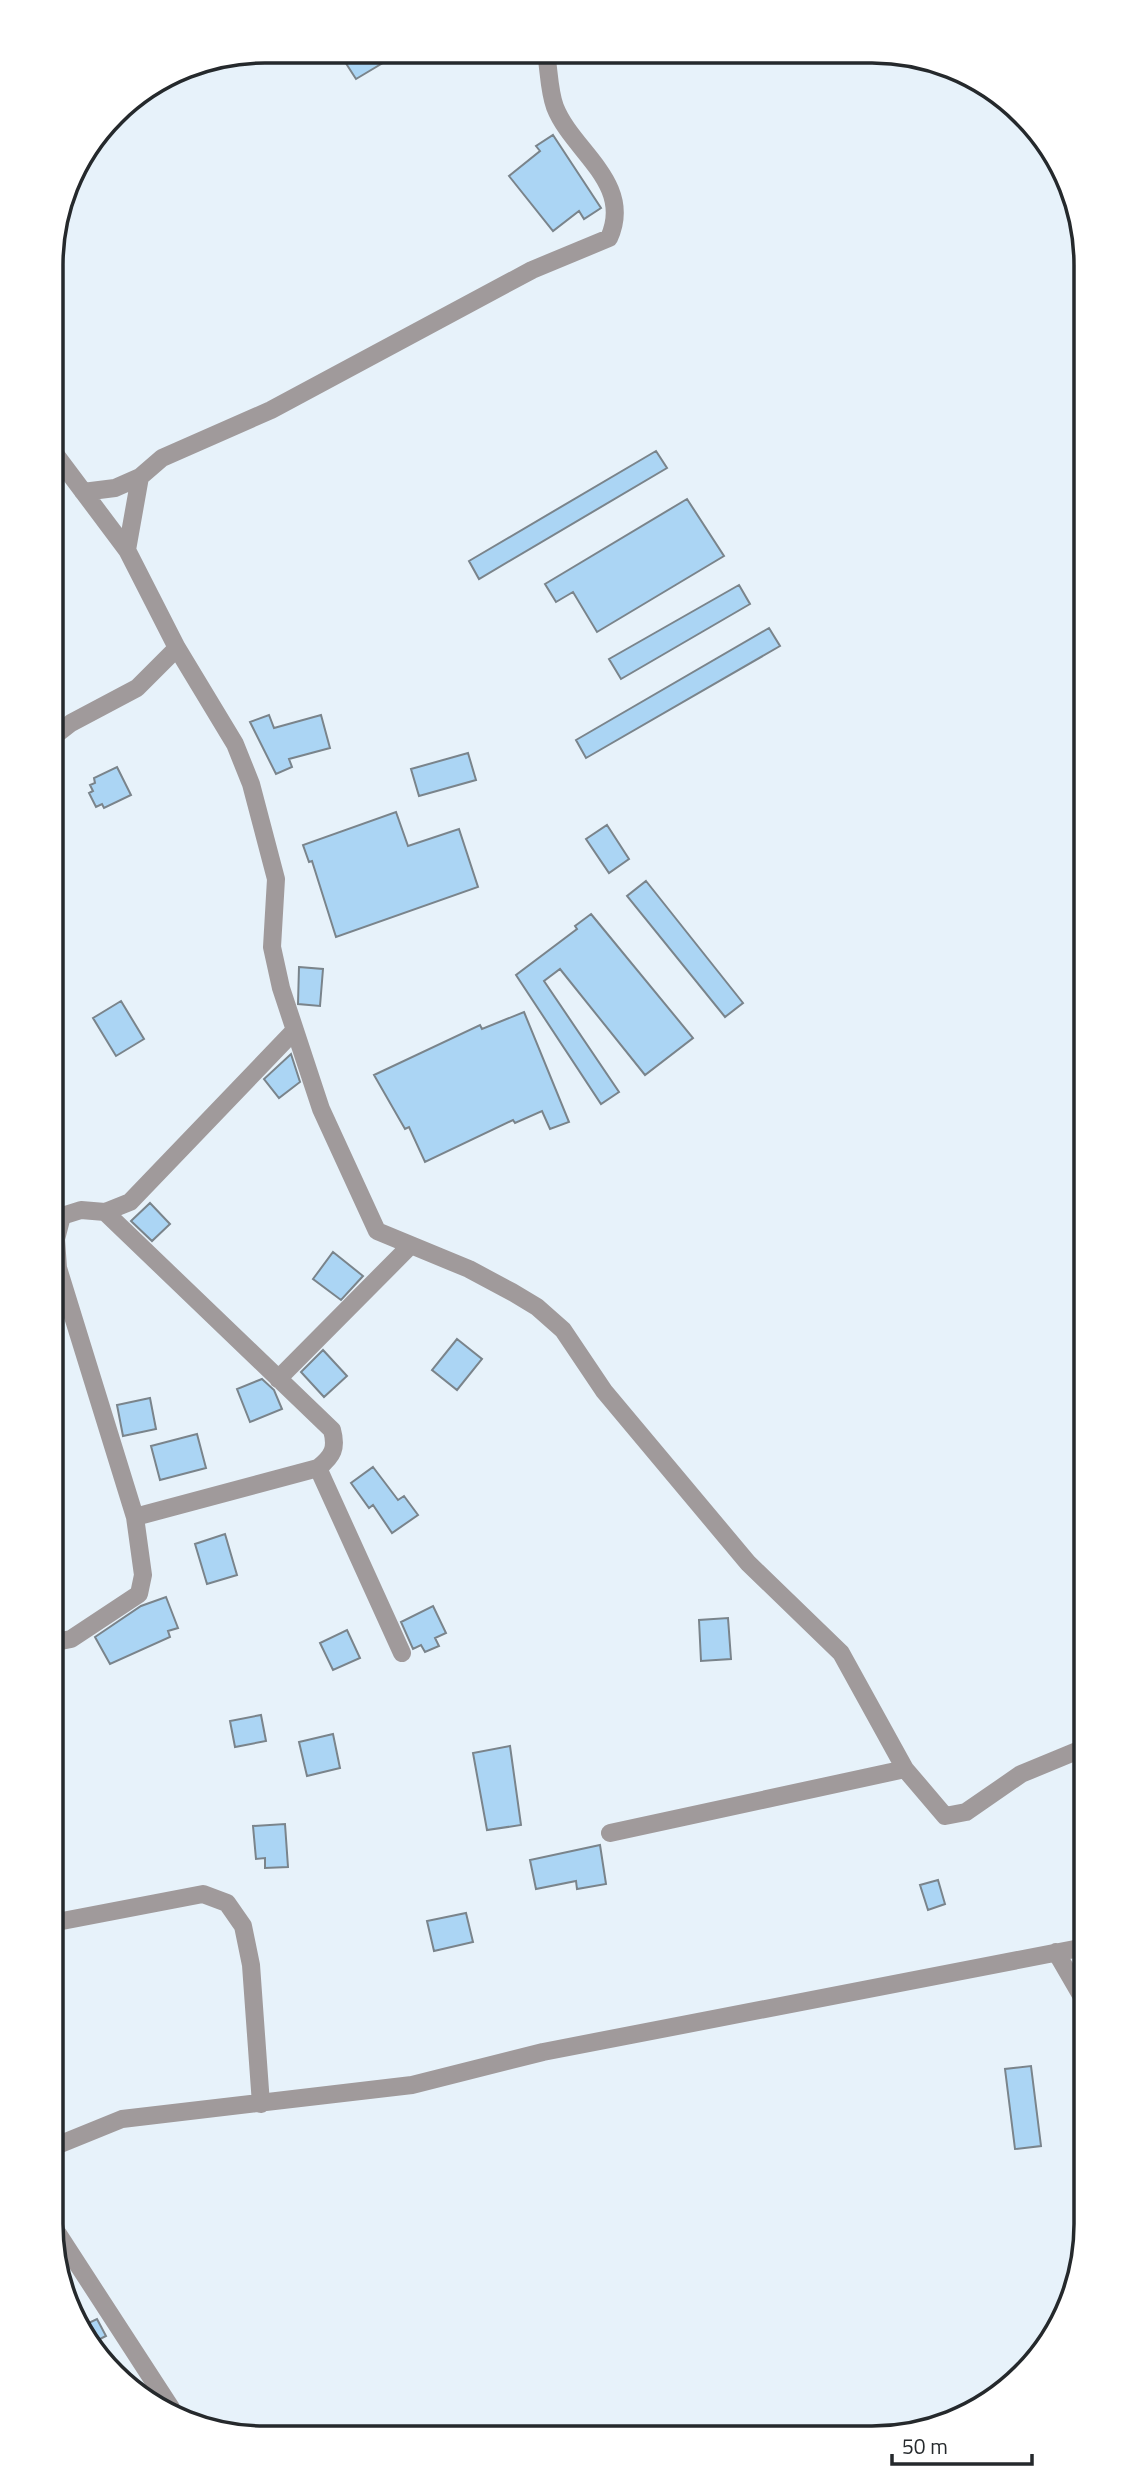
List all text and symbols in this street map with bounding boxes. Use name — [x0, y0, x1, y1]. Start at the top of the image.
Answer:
scale bar — [892, 2422, 1032, 2466]
text: 50 m — [902, 2430, 948, 2462]

